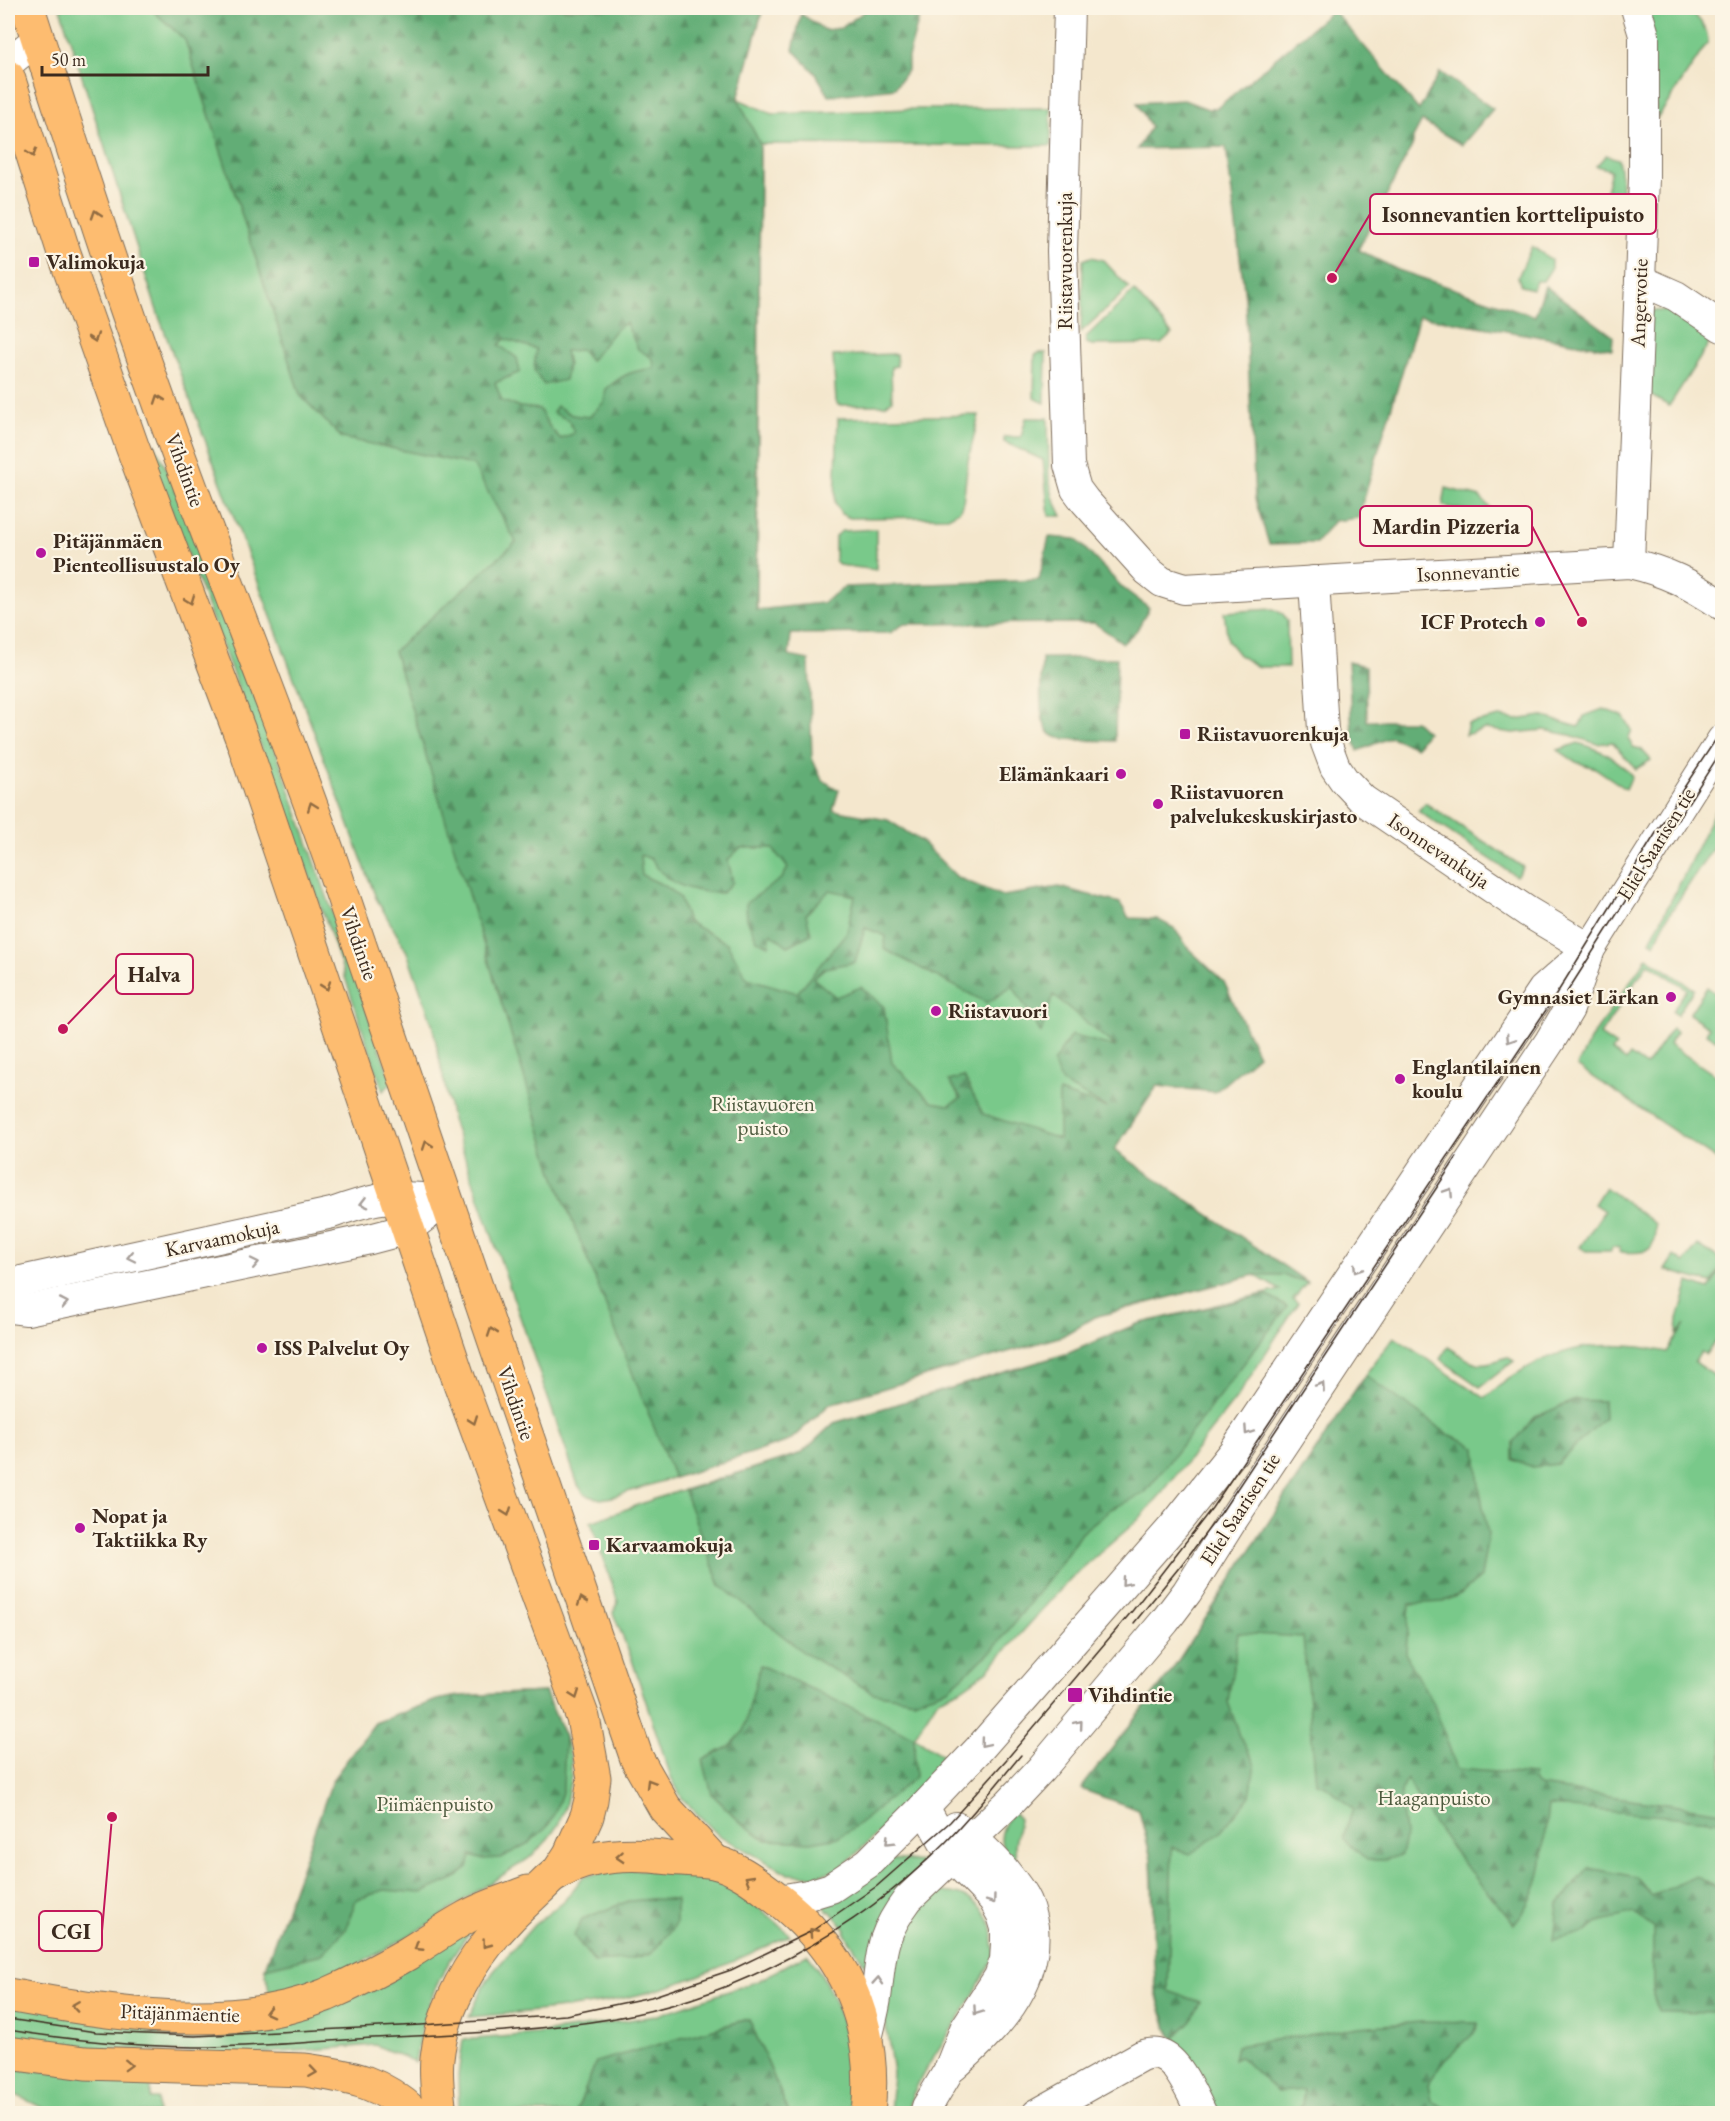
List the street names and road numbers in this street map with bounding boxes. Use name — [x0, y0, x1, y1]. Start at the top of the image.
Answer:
street label: Riistavuorenkuja — [1051, 192, 1078, 330]
street label: Angervotie — [1623, 258, 1654, 349]
street label: Vihdintie — [160, 429, 211, 510]
street label: Isonnevantie — [1416, 555, 1520, 588]
street label: Eliel Saarisen tie — [1610, 782, 1701, 905]
street label: Isonnevankuja — [1383, 807, 1496, 895]
street label: Vihdintie — [334, 902, 385, 983]
street label: Karvaamokuja — [162, 1212, 282, 1263]
street label: Vihdintie — [491, 1362, 542, 1443]
street label: Eliel Saarisen tie — [1193, 1448, 1286, 1570]
street label: Pitäjänmäentie — [120, 1997, 240, 2028]

